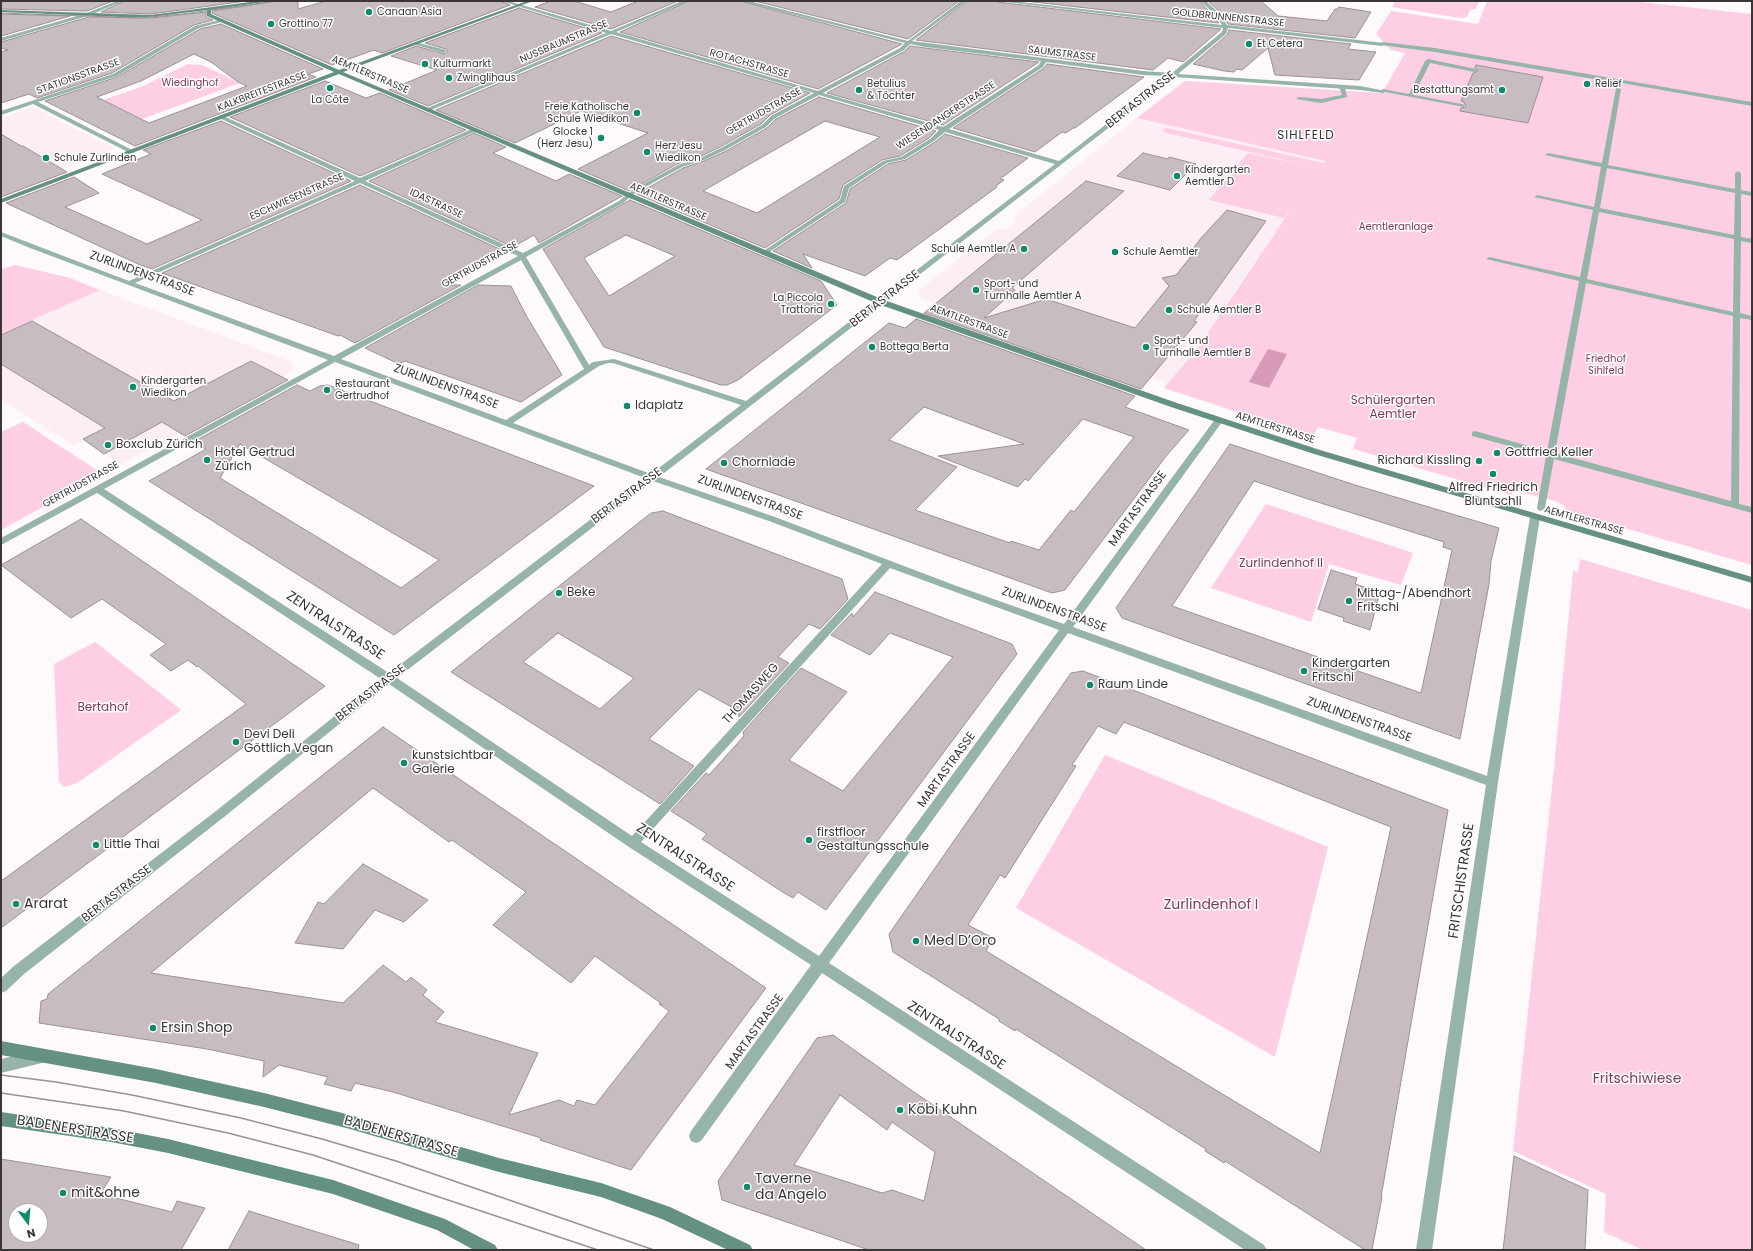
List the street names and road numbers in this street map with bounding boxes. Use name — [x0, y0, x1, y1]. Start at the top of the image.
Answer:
street label: GOLDBRUNNENSTRASSE — [1171, 6, 1285, 30]
street label: NUSSBAUMSTRASSE — [518, 18, 610, 66]
street label: SAUMSTRASSE — [1027, 44, 1097, 64]
street label: ROTACHSTRASSE — [708, 47, 790, 81]
street label: AEMTLERSTRASSE — [330, 53, 410, 97]
street label: STATIONSSTRASSE — [35, 56, 121, 98]
street label: BERTASTRASSE — [1103, 68, 1179, 132]
street label: KALKBREITESTRASSE — [216, 69, 308, 115]
street label: WIESENDANGERSTRASSE — [894, 79, 998, 153]
street label: GERTRUDSTRASSE — [724, 85, 804, 139]
street label: ESCHWIESENSTRASSE — [248, 171, 346, 223]
street label: AEMTLERSTRASSE — [628, 180, 708, 224]
street label: IDASTRASSE — [408, 186, 464, 222]
street label: GERTRUDSTRASSE — [440, 239, 520, 291]
street label: ZURLINDENSTRASSE — [88, 248, 196, 300]
street label: BERTASTRASSE — [847, 267, 923, 331]
street label: AEMTLERSTRASSE — [928, 302, 1010, 342]
street label: ZURLINDENSTRASSE — [392, 361, 500, 413]
street label: AEMTLERSTRASSE — [1234, 410, 1316, 446]
street label: GERTRUDSTRASSE — [41, 459, 121, 511]
street label: BERTASTRASSE — [589, 465, 665, 527]
street label: MARTASTRASSE — [1106, 469, 1170, 549]
street label: ZURLINDENSTRASSE — [696, 472, 804, 524]
street label: AEMTLERSTRASSE — [1543, 504, 1625, 538]
street label: ZURLINDENSTRASSE — [1000, 584, 1108, 636]
street label: ZENTRALSTRASSE — [283, 588, 387, 664]
street label: BERTASTRASSE — [333, 661, 409, 725]
street label: THOMASWEG — [720, 661, 782, 727]
street label: ZURLINDENSTRASSE — [1305, 694, 1413, 746]
street label: MARTASTRASSE — [915, 730, 979, 810]
street label: ZENTRALSTRASSE — [633, 820, 737, 896]
street label: FRITSCHISTRASSE — [1446, 822, 1478, 940]
street label: BERTASTRASSE — [79, 862, 155, 926]
street label: MARTASTRASSE — [723, 992, 787, 1072]
street label: ZENTRALSTRASSE — [904, 998, 1008, 1074]
street label: BADENERSTRASSE — [15, 1112, 135, 1148]
street label: BADENERSTRASSE — [342, 1113, 460, 1161]

